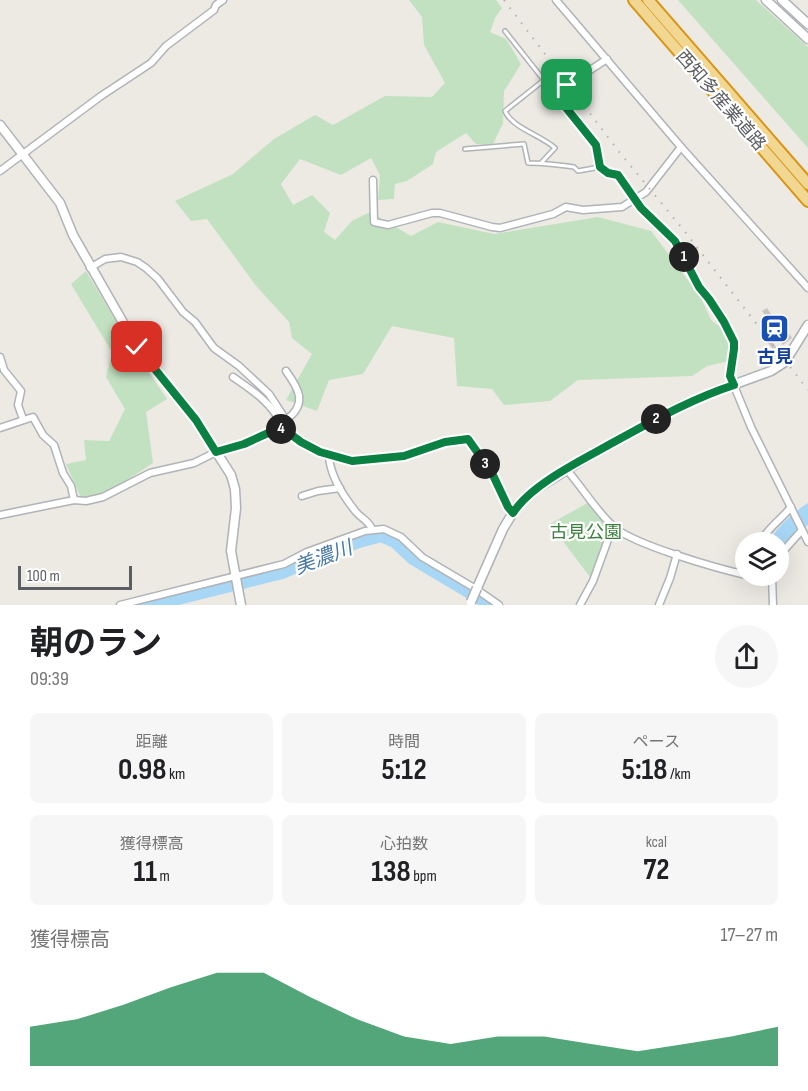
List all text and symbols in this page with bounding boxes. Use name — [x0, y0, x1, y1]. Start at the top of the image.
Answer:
street label: 西知多産業道路 — [671, 46, 770, 155]
pin — [541, 59, 592, 110]
icon: arrive — [550, 68, 583, 101]
pin: 1 — [669, 242, 699, 272]
text: 1 — [681, 247, 687, 266]
station icon: 古見 — [759, 312, 791, 344]
pin — [111, 321, 162, 372]
icon: check — [120, 330, 153, 363]
place label: 古見 — [757, 347, 793, 368]
pin: 2 — [641, 404, 671, 434]
text: 2 — [652, 409, 660, 428]
pin: 4 — [266, 414, 296, 444]
text: 4 — [277, 419, 285, 438]
pin: 3 — [470, 449, 500, 479]
text: 3 — [481, 454, 489, 473]
park label: 古見公園 — [550, 522, 622, 543]
map controls — [735, 532, 789, 586]
button: layers — [735, 532, 789, 586]
water label: 美濃川 — [291, 535, 358, 580]
scale bar — [18, 563, 132, 590]
text: 100 m — [27, 567, 60, 586]
text: 朝のラン — [30, 624, 162, 664]
button: share — [715, 625, 778, 688]
text: 09:39 — [30, 667, 69, 691]
text: 距離 — [136, 733, 168, 752]
text: 時間 — [388, 733, 420, 752]
text: ペース — [633, 733, 680, 752]
text: 0.98 — [118, 752, 166, 788]
text: 5:12 — [381, 752, 427, 788]
text: 5:18 — [622, 752, 668, 788]
text: km — [166, 765, 185, 784]
text: /km — [668, 765, 691, 784]
text: kcal — [646, 833, 667, 852]
text: 獲得標高 — [120, 835, 184, 854]
text: 心拍数 — [380, 835, 428, 854]
text: 72 — [643, 852, 669, 888]
text: 11 — [133, 854, 157, 890]
text: 138 — [371, 854, 411, 890]
text: m — [157, 867, 170, 886]
text: bpm — [411, 867, 437, 886]
text: 17–27 m — [721, 923, 778, 947]
text: 獲得標高 — [30, 928, 110, 952]

